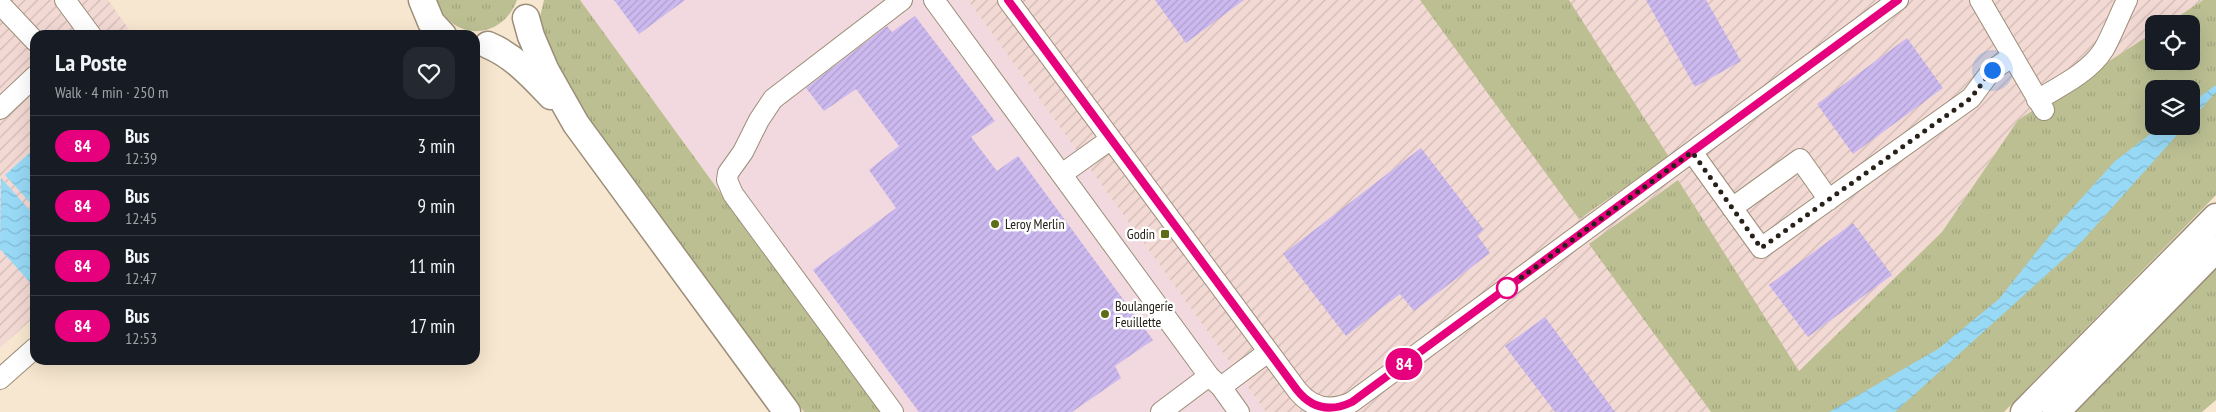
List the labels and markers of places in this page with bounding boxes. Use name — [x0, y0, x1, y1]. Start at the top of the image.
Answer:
place label: Leroy Merlin — [1005, 215, 1065, 233]
marker: Leroy Merlin — [989, 218, 1001, 230]
place label: Godin — [1127, 225, 1155, 243]
marker: Godin — [1159, 228, 1171, 240]
unlabelled marker — [1496, 277, 1518, 299]
place label: Boulangerie Feuillette — [1115, 297, 1173, 331]
marker: Boulangerie Feuillette — [1099, 308, 1111, 320]

